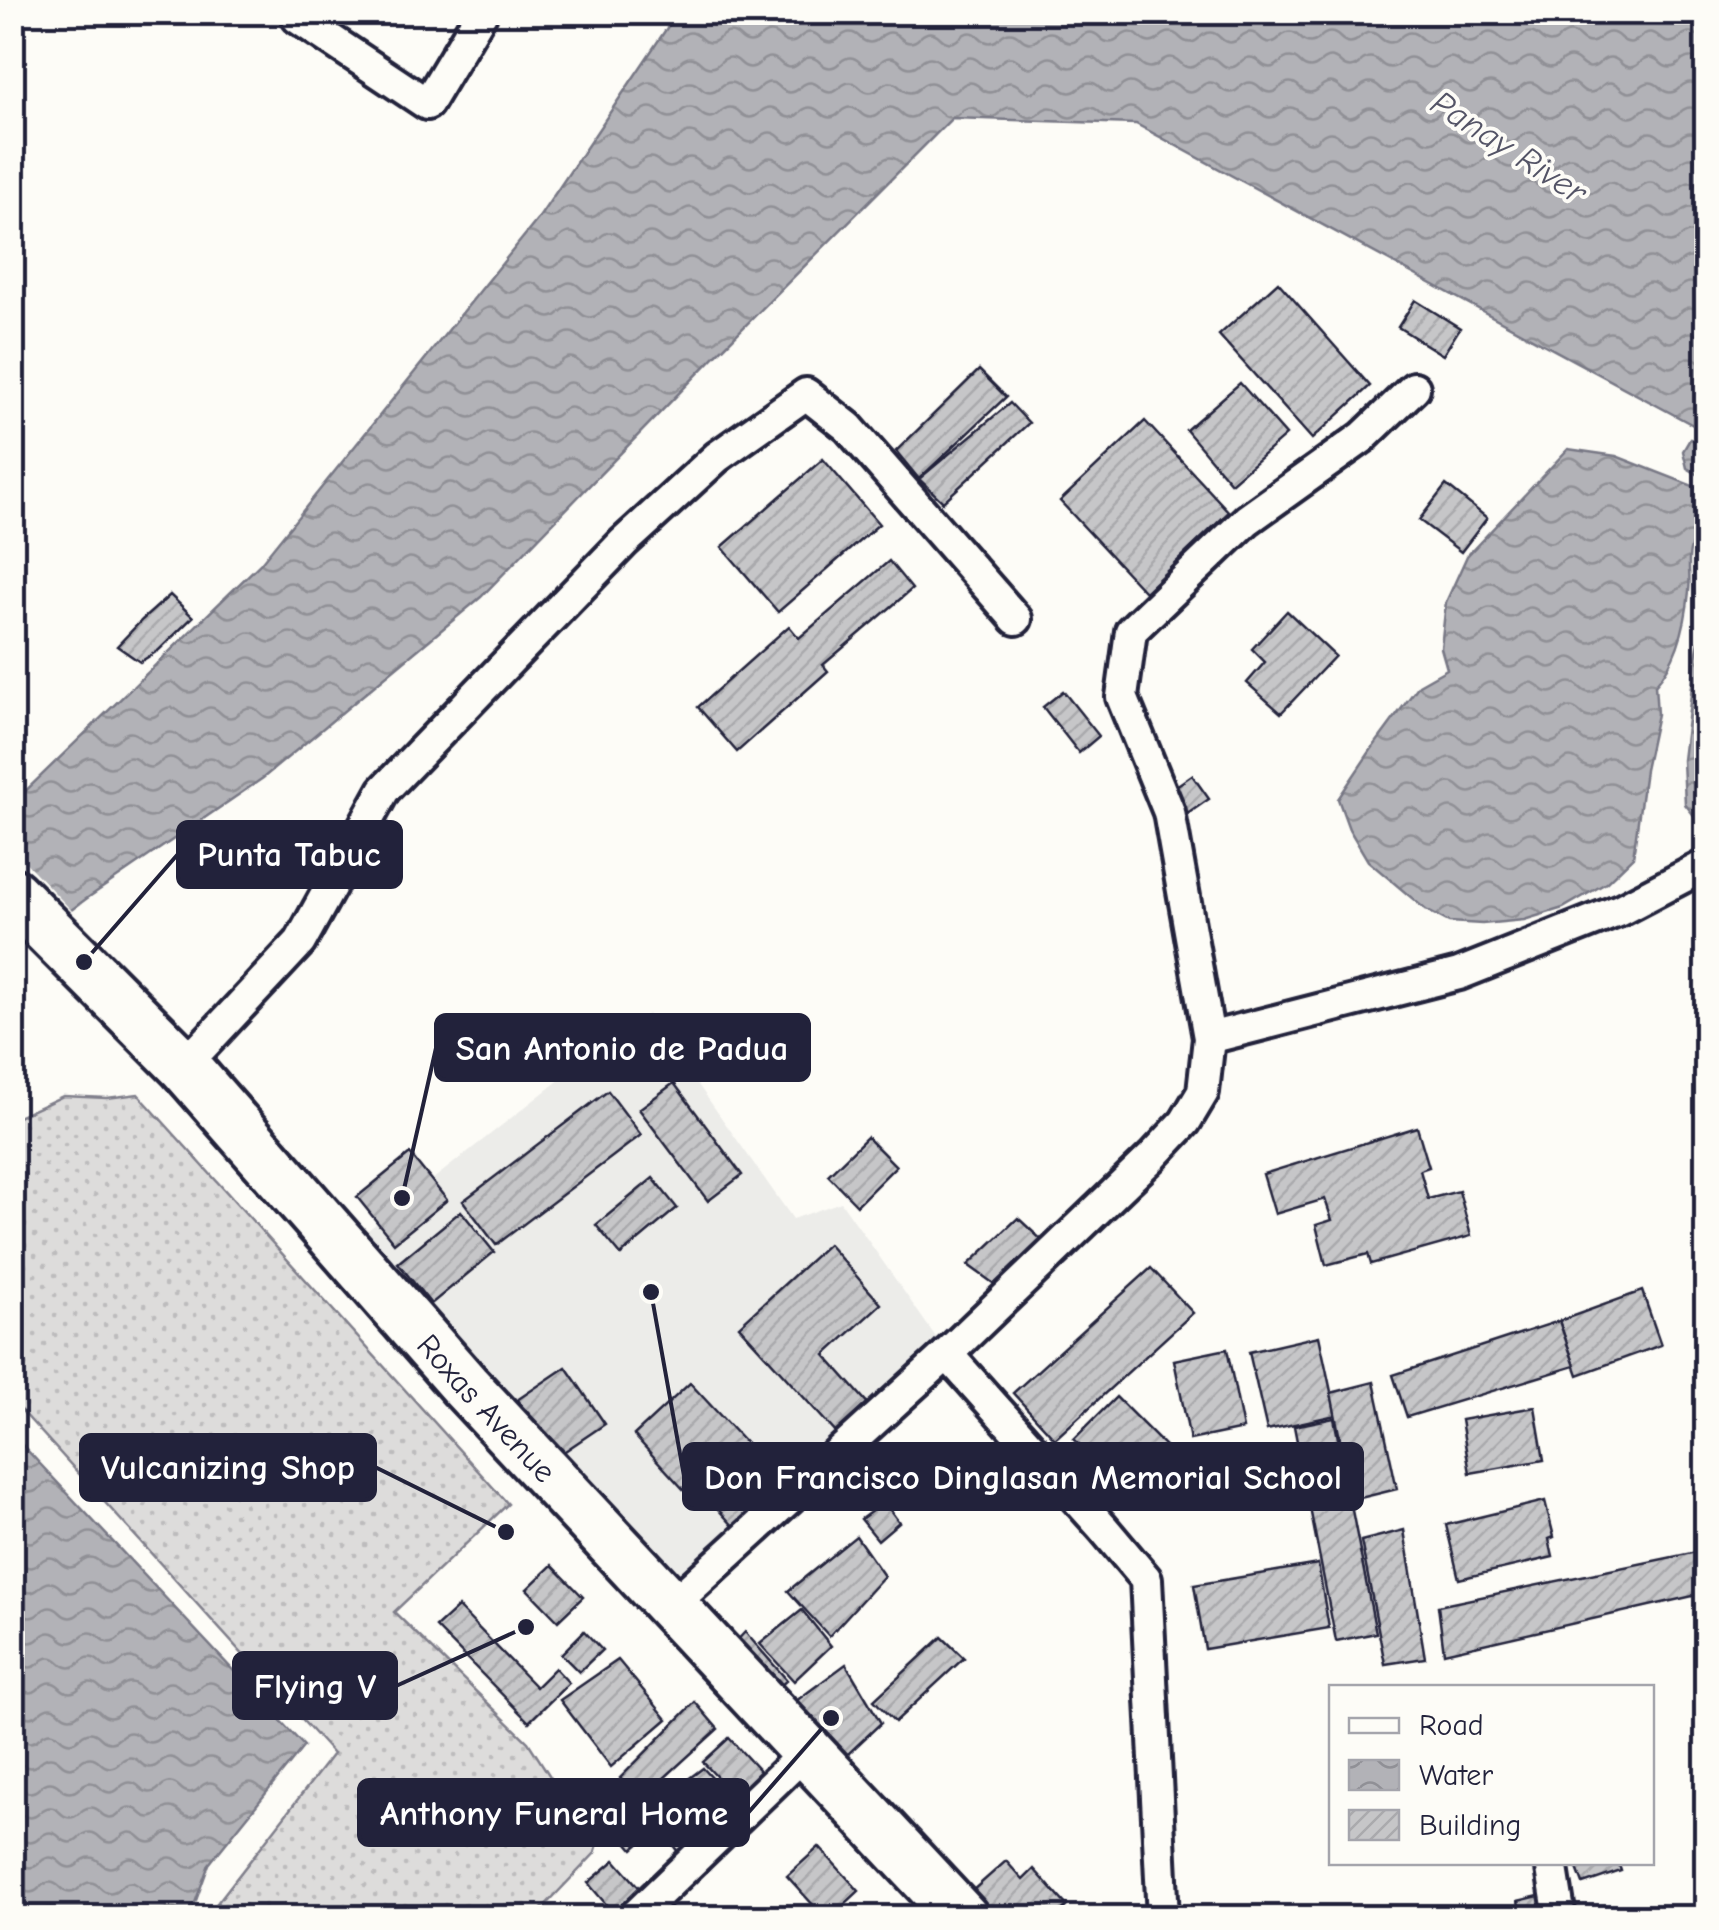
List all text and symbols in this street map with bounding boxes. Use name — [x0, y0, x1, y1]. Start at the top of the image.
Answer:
water label: Panay River — [1423, 82, 1596, 214]
callout: Punta Tabuc — [178, 822, 401, 887]
text: Punta Tabuc — [197, 834, 381, 875]
callout: San Antonio de Padua — [436, 1015, 809, 1080]
text: San Antonio de Padua — [456, 1028, 788, 1069]
street label: Roxas Avenue — [409, 1327, 563, 1490]
callout: Vulcanizing Shop — [81, 1435, 375, 1500]
callout: Don Francisco Dinglasan Memorial School — [684, 1444, 1362, 1509]
text: Vulcanizing Shop — [101, 1447, 355, 1488]
text: Don Francisco Dinglasan Memorial School — [704, 1457, 1342, 1498]
callout: Flying V — [234, 1653, 396, 1718]
text: Flying V — [254, 1666, 376, 1707]
legend — [1329, 1685, 1654, 1865]
text: Road — [1419, 1708, 1484, 1743]
text: Water — [1419, 1758, 1493, 1793]
callout: Anthony Funeral Home — [359, 1780, 748, 1845]
text: Anthony Funeral Home — [380, 1793, 728, 1834]
text: Building — [1419, 1808, 1522, 1843]

